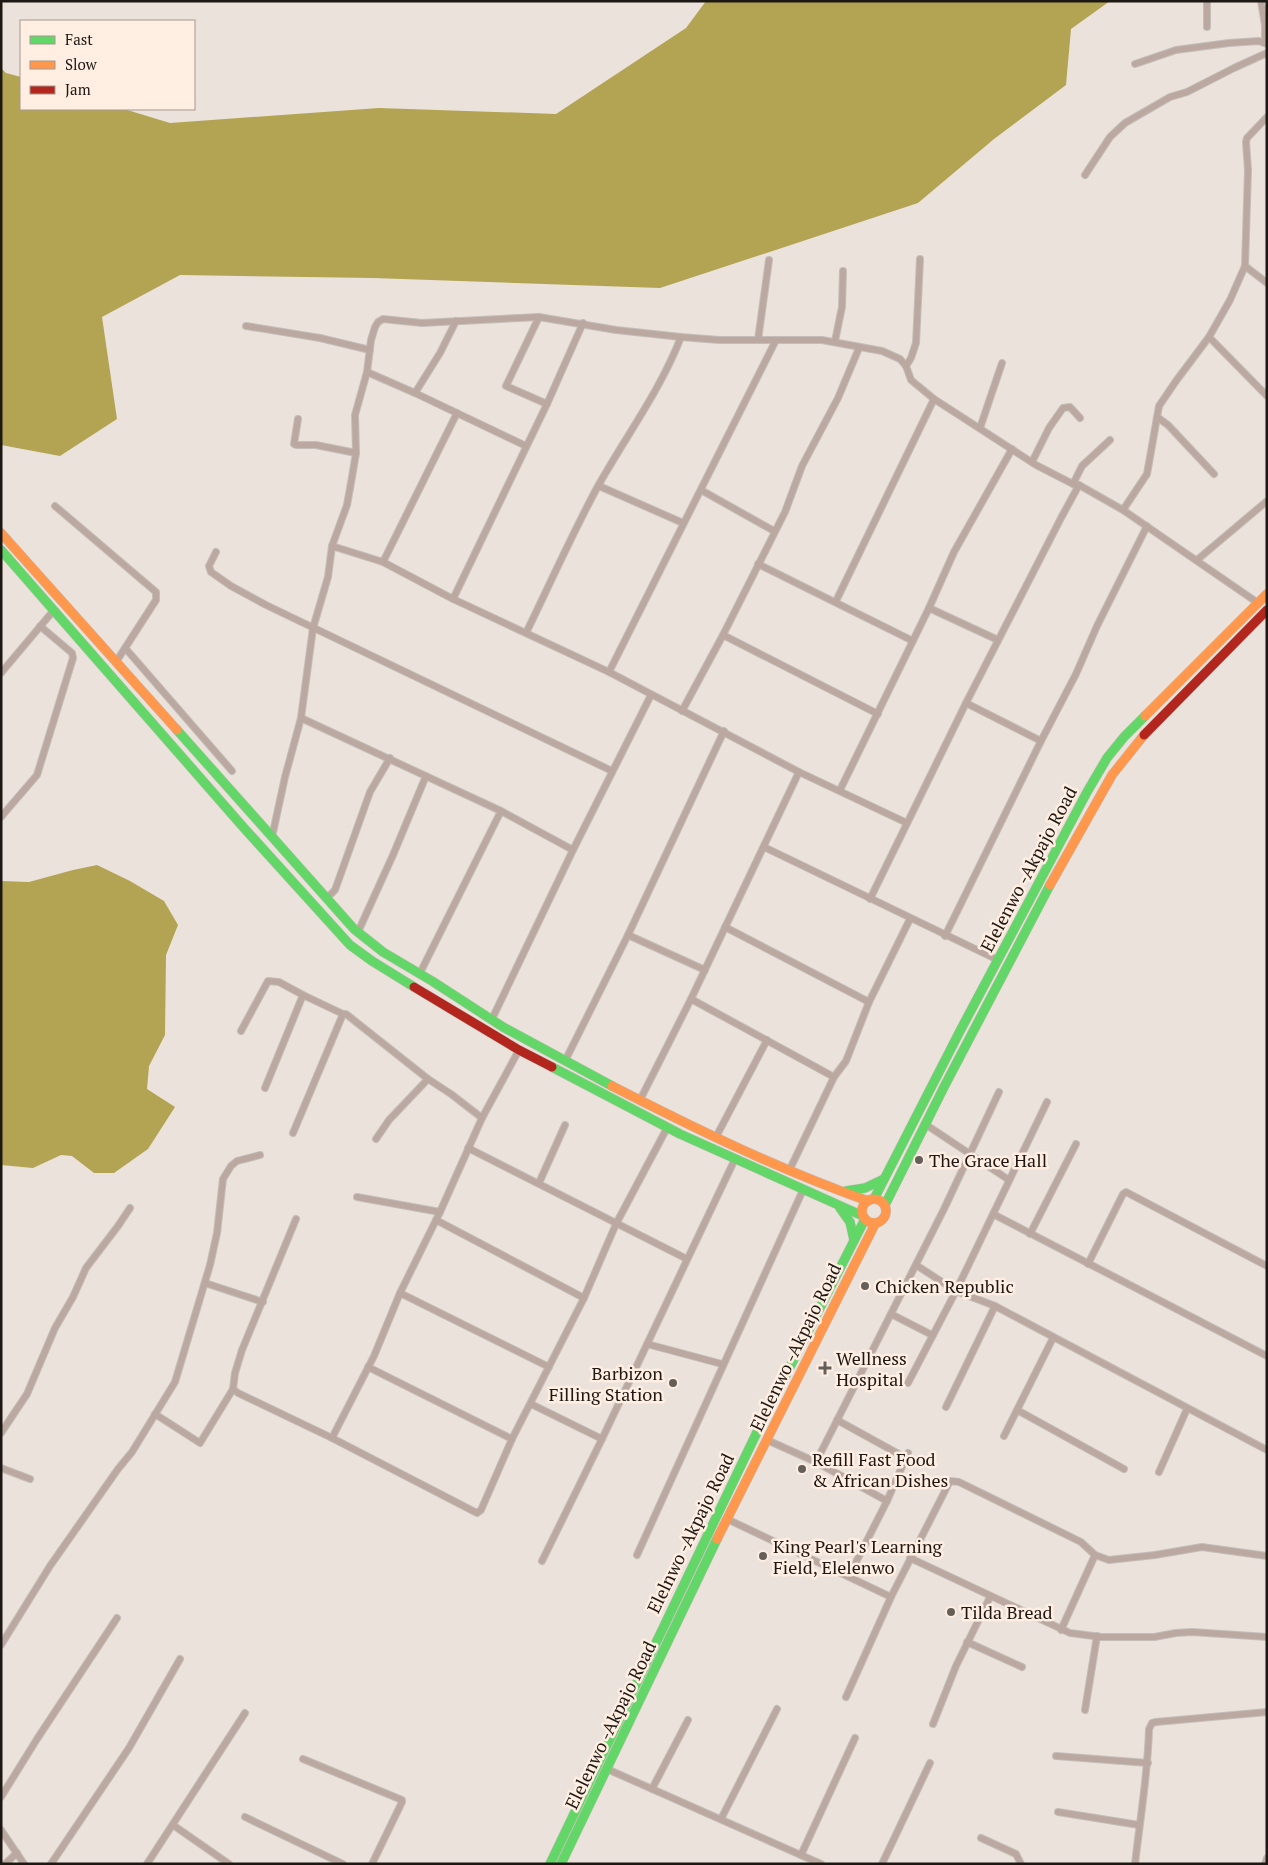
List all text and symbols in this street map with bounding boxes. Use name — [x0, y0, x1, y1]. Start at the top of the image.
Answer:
legend — [20, 20, 195, 110]
text: Fast — [65, 29, 93, 49]
text: Slow — [65, 54, 98, 74]
text: Jam — [65, 79, 91, 99]
street label: Elelenwo -Akpajo Road — [974, 782, 1082, 956]
place label: The Grace Hall — [929, 1148, 1047, 1172]
marker: The Grace Hall — [913, 1154, 925, 1166]
street label: Elelenwo -Akpajo Road — [744, 1259, 846, 1435]
place label: Chicken Republic — [875, 1274, 1014, 1298]
marker: Chicken Republic — [859, 1280, 871, 1292]
place label: Wellness Hospital — [836, 1346, 907, 1391]
place label: Barbizon Filling Station — [549, 1361, 663, 1406]
marker: Wellness Hospital — [818, 1361, 832, 1375]
marker: Barbizon Filling Station — [667, 1377, 679, 1389]
place label: Refill Fast Food & African Dishes — [812, 1447, 948, 1492]
street label: Elelnwo -Akpajo Road — [641, 1449, 739, 1617]
marker: Refill Fast Food & African Dishes — [796, 1463, 808, 1475]
place label: King Pearl's Learning Field, Elelenwo — [773, 1534, 943, 1579]
marker: King Pearl's Learning Field, Elelenwo — [757, 1550, 769, 1562]
place label: Tilda Bread — [961, 1600, 1053, 1624]
marker: Tilda Bread — [945, 1606, 957, 1618]
street label: Elelenwo -Akpajo Road — [559, 1637, 661, 1813]

